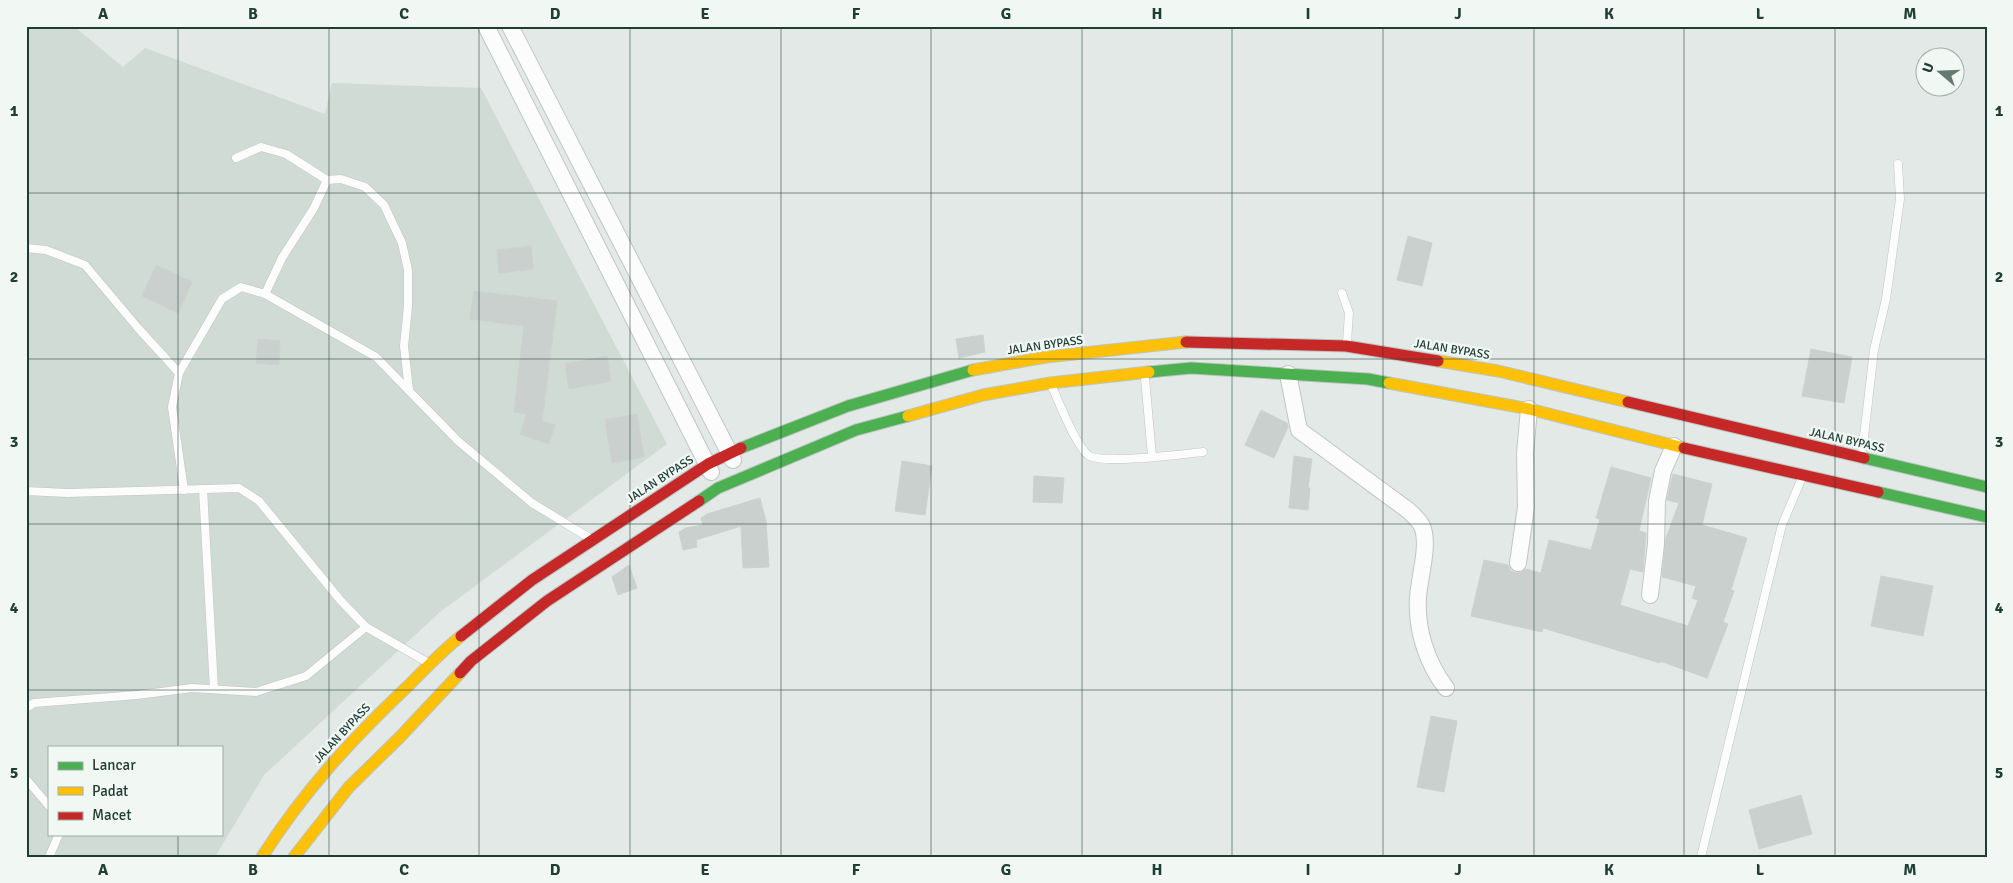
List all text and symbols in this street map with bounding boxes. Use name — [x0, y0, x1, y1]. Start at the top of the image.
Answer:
text: A — [98, 4, 109, 24]
text: B — [248, 4, 258, 24]
text: C — [399, 4, 409, 24]
text: D — [550, 4, 561, 24]
text: E — [700, 4, 710, 24]
text: F — [852, 4, 861, 24]
text: G — [1001, 4, 1011, 24]
text: H — [1152, 4, 1162, 24]
text: I — [1305, 4, 1311, 24]
text: J — [1454, 4, 1462, 24]
text: K — [1604, 4, 1614, 24]
text: L — [1756, 4, 1765, 24]
text: M — [1903, 4, 1917, 24]
north arrow — [1916, 48, 1966, 98]
text: U — [1919, 61, 1938, 75]
text: 1 — [10, 101, 19, 121]
text: 1 — [1995, 101, 2004, 121]
text: 2 — [10, 267, 18, 287]
text: 2 — [1995, 267, 2003, 287]
street label: JALAN BYPASS — [1006, 333, 1084, 358]
street label: JALAN BYPASS — [1413, 336, 1491, 363]
street label: JALAN BYPASS — [1808, 425, 1886, 456]
text: 3 — [10, 432, 18, 452]
text: 3 — [1995, 432, 2003, 452]
street label: JALAN BYPASS — [624, 452, 697, 507]
text: 4 — [10, 598, 19, 618]
text: 4 — [1995, 598, 2004, 618]
street label: JALAN BYPASS — [311, 700, 374, 766]
legend — [48, 746, 222, 836]
text: Lancar — [92, 756, 136, 774]
text: 5 — [10, 763, 18, 783]
text: 5 — [1995, 763, 2003, 783]
text: Padat — [92, 782, 128, 800]
text: Macet — [92, 806, 131, 824]
text: A — [98, 860, 109, 880]
text: B — [248, 860, 258, 880]
text: C — [399, 860, 409, 880]
text: D — [550, 860, 561, 880]
text: E — [700, 860, 710, 880]
text: F — [852, 860, 861, 880]
text: G — [1001, 860, 1011, 880]
text: H — [1152, 860, 1162, 880]
text: I — [1305, 860, 1311, 880]
text: J — [1454, 860, 1462, 880]
text: K — [1604, 860, 1614, 880]
text: L — [1756, 860, 1765, 880]
text: M — [1903, 860, 1917, 880]

